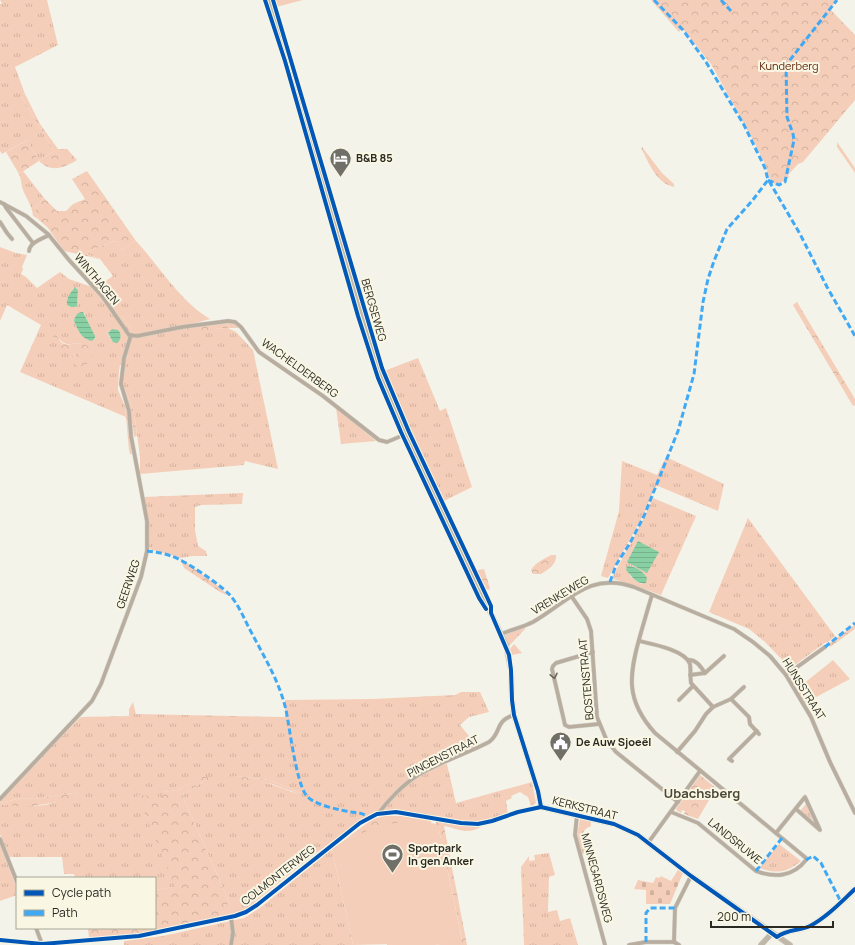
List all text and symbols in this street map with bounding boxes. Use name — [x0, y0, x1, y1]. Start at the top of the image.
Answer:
park label: Kunderberg — [759, 58, 819, 73]
hotel icon: B&B 85 — [328, 145, 354, 178]
place label: B&B 85 — [356, 150, 393, 165]
street label: WINTHAGEN — [71, 250, 123, 308]
street label: BERGSEWEG — [358, 277, 391, 343]
street label: WACHELDERBERG — [259, 335, 342, 401]
street label: GEERWEG — [112, 557, 143, 610]
street label: VRENKEWEG — [528, 571, 591, 618]
street label: BOSTENSTRAAT — [574, 637, 597, 721]
street label: HUNSSTRAAT — [779, 655, 830, 723]
one-way arrow — [549, 673, 557, 679]
public building icon: De Auw Sjoeël — [547, 729, 573, 762]
street label: PINGENSTRAAT — [404, 731, 482, 780]
place label: De Auw Sjoeël — [576, 734, 651, 749]
district label: Ubachsberg — [664, 784, 740, 802]
street label: KERKSTRAAT — [551, 792, 620, 823]
street label: LANDSRUWE — [705, 814, 765, 867]
street label: MINNEGARDSWEG — [578, 831, 617, 925]
place label: Sportpark In gen Anker — [408, 840, 474, 868]
street label: COLMONTERWEG — [238, 841, 318, 908]
sports icon: Sportpark In gen Anker — [380, 841, 406, 874]
legend — [16, 877, 156, 929]
text: Cycle path — [52, 884, 111, 901]
scale bar — [711, 903, 833, 929]
text: Path — [52, 904, 78, 921]
text: 200 m — [717, 908, 751, 925]

